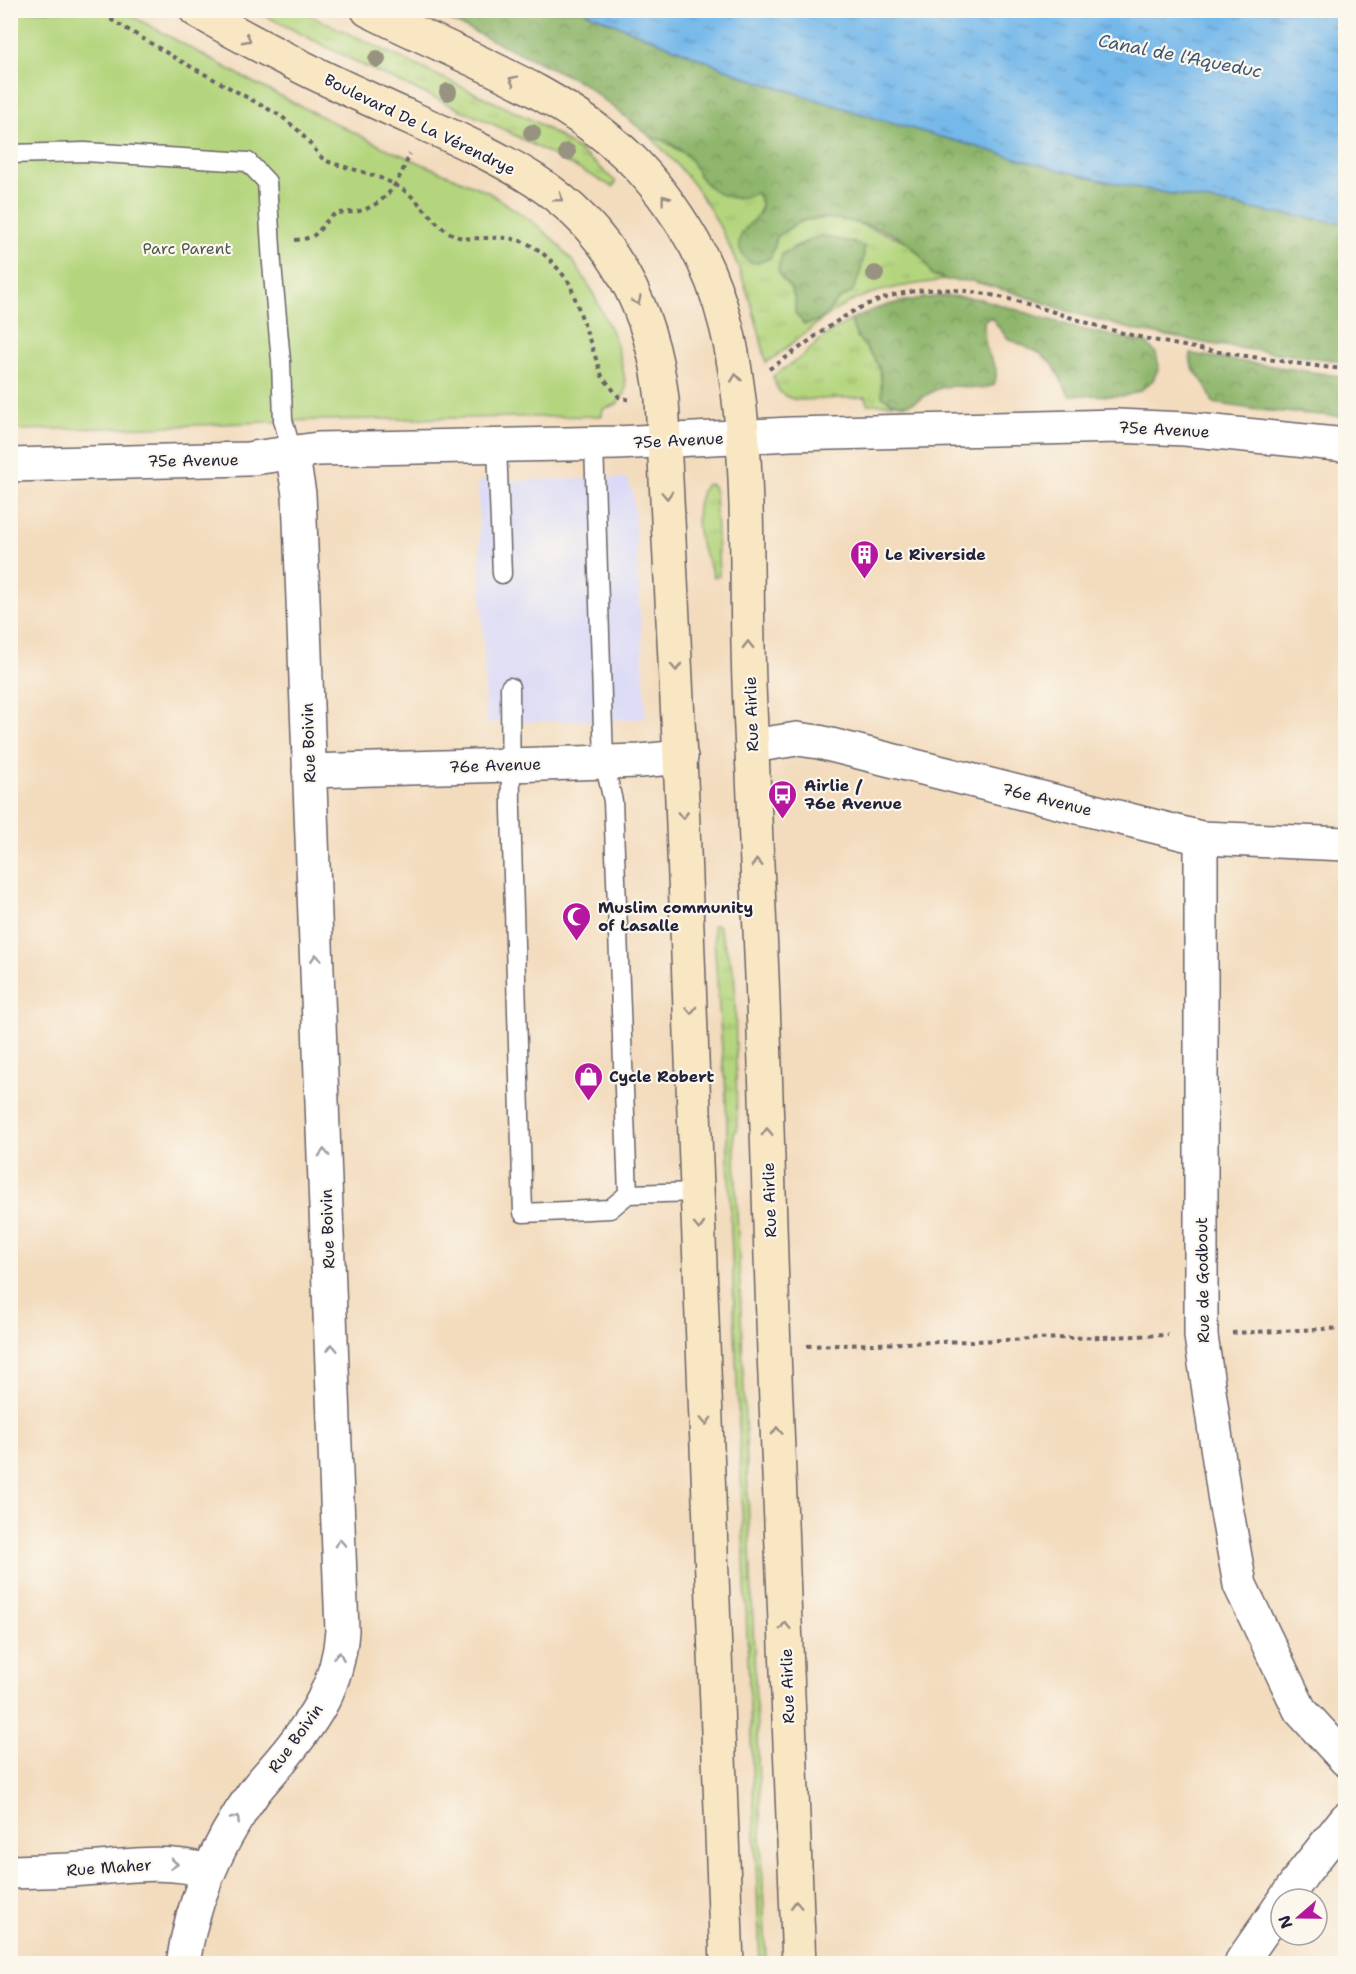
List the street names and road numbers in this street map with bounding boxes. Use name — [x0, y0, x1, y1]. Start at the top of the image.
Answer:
street label: Boulevard De La Vérendrye — [321, 69, 519, 180]
street label: 75e Avenue — [1118, 417, 1210, 442]
street label: 75e Avenue — [632, 428, 724, 453]
street label: 75e Avenue — [147, 449, 239, 472]
street label: Rue Airlie — [740, 676, 763, 752]
street label: Rue Boivin — [297, 702, 320, 783]
street label: 76e Avenue — [448, 753, 542, 778]
street label: 76e Avenue — [1000, 778, 1094, 821]
street label: Rue Airlie — [758, 1162, 781, 1238]
street label: Rue Boivin — [316, 1188, 339, 1269]
street label: Rue de Godbout — [1191, 1217, 1214, 1343]
street label: Rue Airlie — [776, 1648, 799, 1724]
street label: Rue Boivin — [263, 1700, 328, 1777]
street label: Rue Maher — [66, 1854, 152, 1881]

